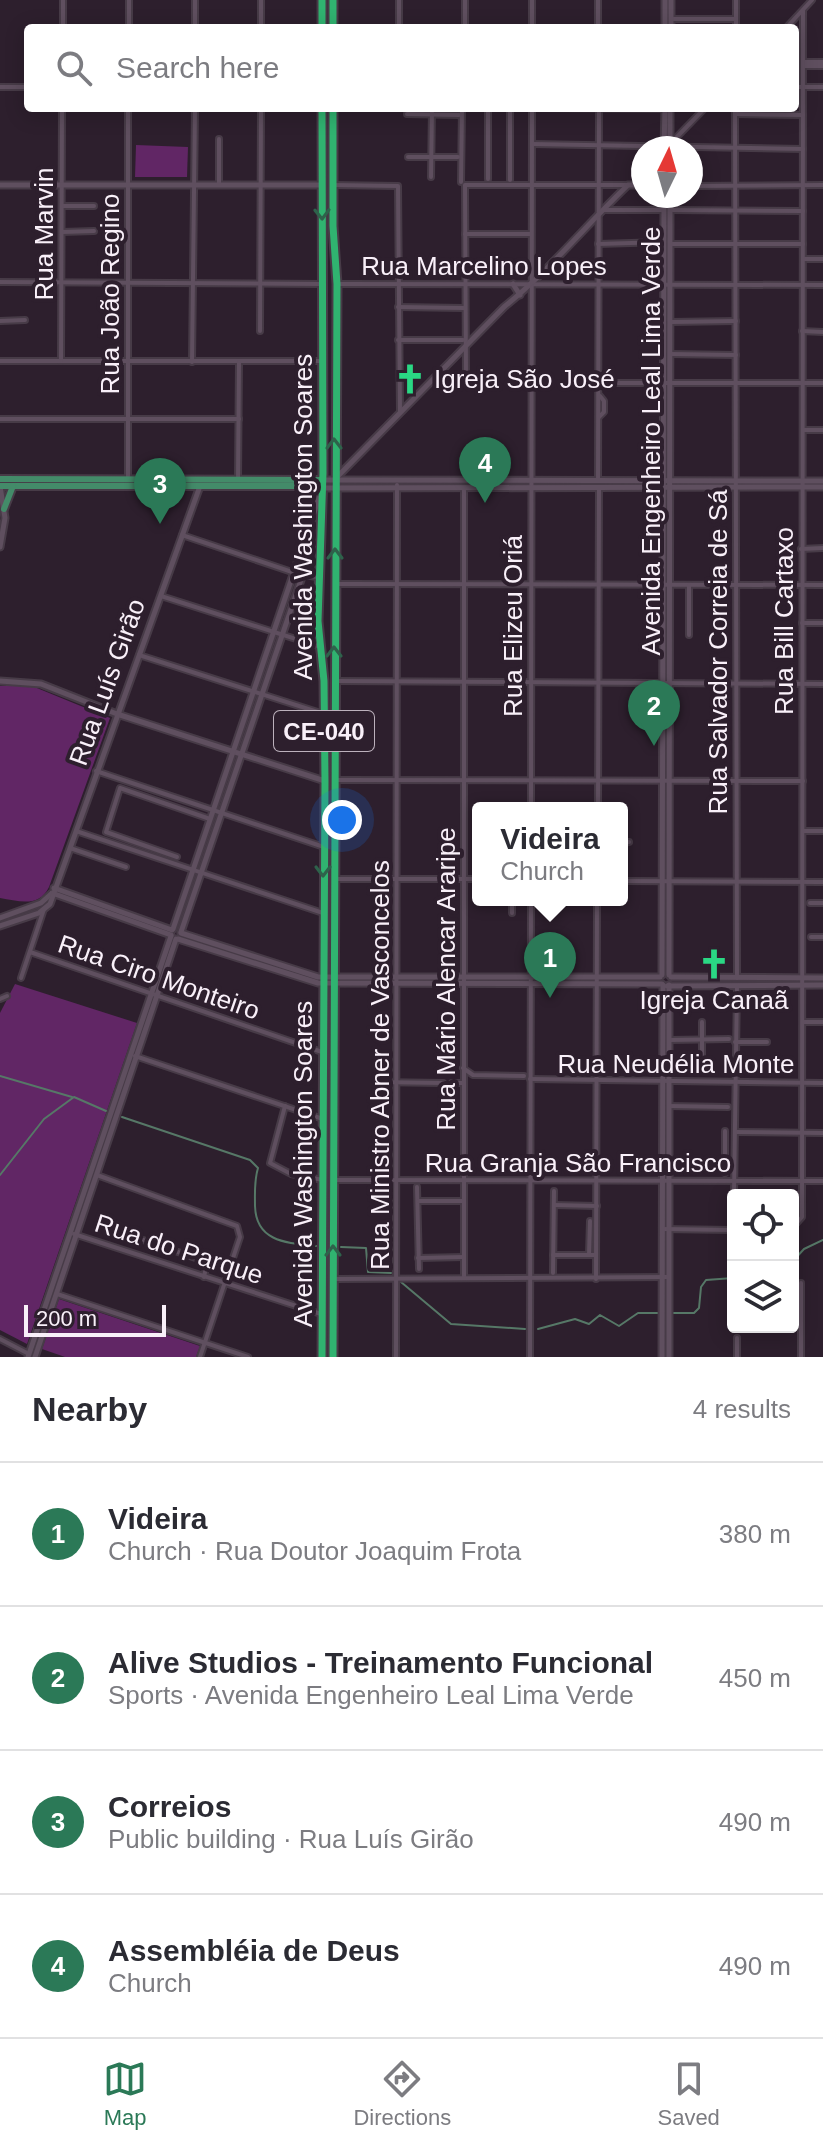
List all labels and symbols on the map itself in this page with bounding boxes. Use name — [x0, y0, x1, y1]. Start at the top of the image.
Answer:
north arrow — [631, 136, 703, 208]
street label: Rua Marvin — [29, 168, 59, 300]
street label: Rua João Regino — [95, 194, 125, 394]
one-way arrow — [314, 208, 331, 221]
street label: Avenida Engenheiro Leal Lima Verde — [636, 227, 666, 655]
street label: Rua Marcelino Lopes — [361, 251, 607, 281]
street label: Avenida Washington Soares — [288, 354, 318, 680]
church icon: Igreja São José — [393, 362, 427, 396]
place label: Igreja São José — [434, 364, 615, 394]
one-way arrow — [325, 437, 343, 450]
pin: 4 — [459, 437, 511, 503]
pin: 3 — [134, 458, 186, 524]
street label: Rua Salvador Correia de Sá — [703, 489, 733, 815]
street label: Rua Bill Cartaxo — [769, 527, 799, 715]
street label: Rua Elizeu Oriá — [498, 534, 528, 717]
one-way arrow — [326, 547, 344, 560]
street label: Rua Luís Girão — [63, 595, 151, 769]
one-way arrow — [326, 645, 343, 658]
pin: 2 — [628, 680, 680, 746]
road number: CE-040 — [274, 711, 374, 751]
your location — [322, 800, 362, 840]
street label: Rua Mário Alencar Araripe — [431, 827, 461, 1131]
street label: Rua Ministro Abner de Vasconcelos — [365, 860, 395, 1270]
one-way arrow — [315, 865, 332, 878]
street label: Rua Ciro Monteiro — [54, 928, 264, 1026]
pin: 1 — [524, 932, 576, 998]
church icon: Igreja Canaã — [697, 947, 731, 981]
place label: Igreja Canaã — [640, 985, 789, 1015]
street label: Avenida Washington Soares — [288, 1001, 318, 1327]
street label: Rua Neudélia Monte — [557, 1049, 795, 1079]
street label: Rua Granja São Francisco — [425, 1148, 731, 1178]
street label: Rua do Parque — [91, 1208, 267, 1290]
one-way arrow — [324, 1244, 342, 1257]
scale bar — [24, 1301, 166, 1337]

